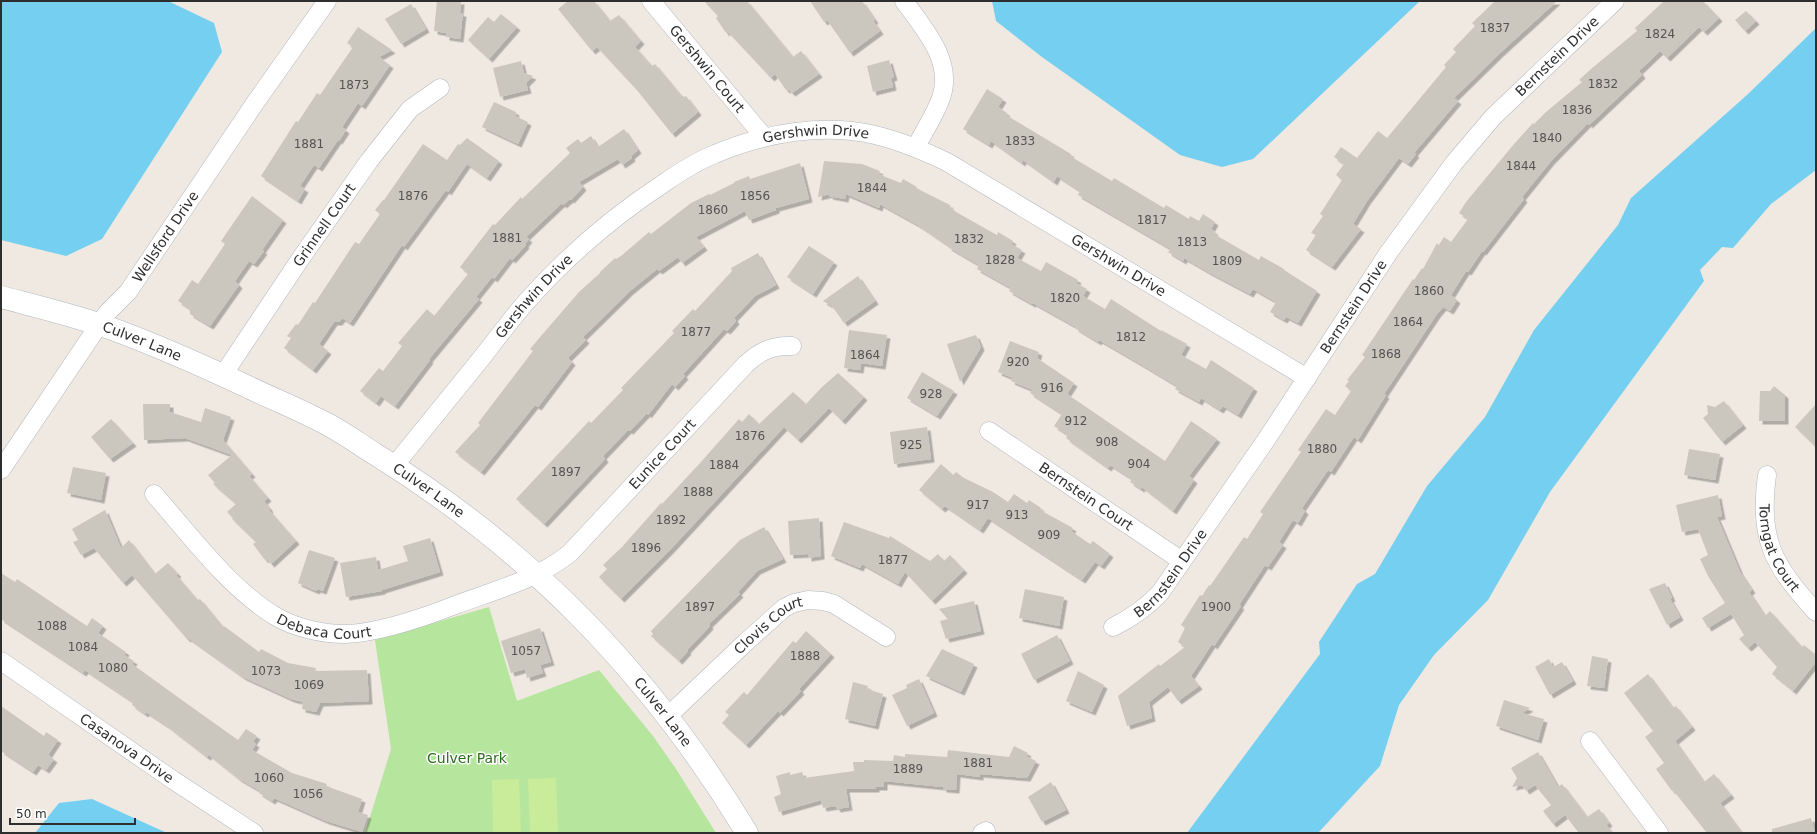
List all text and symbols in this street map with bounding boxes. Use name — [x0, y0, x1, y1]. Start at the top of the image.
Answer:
street label: Bernstein Drive — [1512, 13, 1602, 99]
house number: 1837 — [1480, 21, 1510, 35]
street label: Gershwin Court — [666, 22, 748, 116]
house number: 1824 — [1645, 27, 1675, 41]
house number: 1832 — [1588, 77, 1618, 91]
house number: 1873 — [339, 78, 369, 92]
house number: 1836 — [1562, 103, 1592, 117]
street label: Gershwin Drive — [761, 122, 871, 146]
house number: 1840 — [1532, 131, 1562, 145]
house number: 1833 — [1005, 134, 1035, 148]
house number: 1881 — [294, 137, 324, 151]
house number: 1844 — [1506, 159, 1536, 173]
street label: Grinnell Court — [290, 180, 359, 269]
house number: 1844 — [857, 181, 887, 195]
street label: Wellsford Drive — [129, 188, 202, 285]
house number: 1876 — [398, 189, 428, 203]
house number: 1856 — [740, 189, 770, 203]
house number: 1860 — [698, 203, 728, 217]
house number: 1817 — [1137, 213, 1167, 227]
house number: 1881 — [492, 231, 522, 245]
street label: Gershwin Drive — [1069, 231, 1169, 300]
house number: 1832 — [954, 232, 984, 246]
house number: 1813 — [1177, 235, 1207, 249]
street label: Gershwin Drive — [492, 251, 576, 341]
house number: 1828 — [985, 253, 1015, 267]
house number: 1809 — [1212, 254, 1242, 268]
street label: Bernstein Drive — [1317, 257, 1390, 356]
house number: 1860 — [1414, 284, 1444, 298]
house number: 1820 — [1050, 291, 1080, 305]
house number: 1864 — [1393, 315, 1423, 329]
street label: Culver Lane — [100, 318, 184, 364]
house number: 1877 — [681, 325, 711, 339]
house number: 1812 — [1116, 330, 1146, 344]
house number: 1868 — [1371, 347, 1401, 361]
house number: 1864 — [850, 348, 880, 362]
house number: 920 — [1007, 355, 1029, 369]
house number: 916 — [1041, 381, 1063, 395]
house number: 928 — [920, 387, 942, 401]
house number: 912 — [1065, 414, 1087, 428]
street label: Eunice Court — [626, 415, 699, 492]
house number: 1876 — [735, 429, 765, 443]
house number: 908 — [1096, 435, 1118, 449]
house number: 925 — [900, 438, 922, 452]
house number: 1880 — [1307, 442, 1337, 456]
house number: 904 — [1128, 457, 1150, 471]
house number: 1884 — [709, 458, 739, 472]
street label: Bernstein Court — [1036, 459, 1136, 534]
street label: Culver Lane — [390, 460, 468, 520]
house number: 1897 — [551, 465, 581, 479]
house number: 1888 — [683, 485, 713, 499]
house number: 917 — [967, 498, 989, 512]
street label: Torngat Court — [1756, 503, 1803, 595]
house number: 913 — [1006, 508, 1028, 522]
house number: 1892 — [656, 513, 686, 527]
street label: Bernstein Drive — [1131, 526, 1210, 621]
house number: 909 — [1038, 528, 1060, 542]
house number: 1896 — [631, 541, 661, 555]
house number: 1877 — [878, 553, 908, 567]
street label: Clovis Court — [730, 593, 805, 657]
house number: 1897 — [685, 600, 715, 614]
house number: 1900 — [1201, 600, 1231, 614]
street label: Debaca Court — [274, 611, 373, 642]
house number: 1088 — [37, 619, 67, 633]
house number: 1084 — [68, 640, 98, 654]
house number: 1057 — [511, 644, 541, 658]
house number: 1888 — [790, 649, 820, 663]
house number: 1080 — [98, 661, 128, 675]
house number: 1073 — [251, 664, 281, 678]
street label: Culver Lane — [631, 674, 695, 750]
house number: 1069 — [294, 678, 324, 692]
street label: Casanova Drive — [77, 710, 177, 786]
park label: Culver Park — [427, 750, 508, 766]
house number: 1881 — [963, 756, 993, 770]
house number: 1889 — [893, 762, 923, 776]
house number: 1060 — [254, 771, 284, 785]
house number: 1056 — [293, 787, 323, 801]
scale bar — [10, 800, 135, 826]
text: 50 m — [16, 807, 47, 821]

